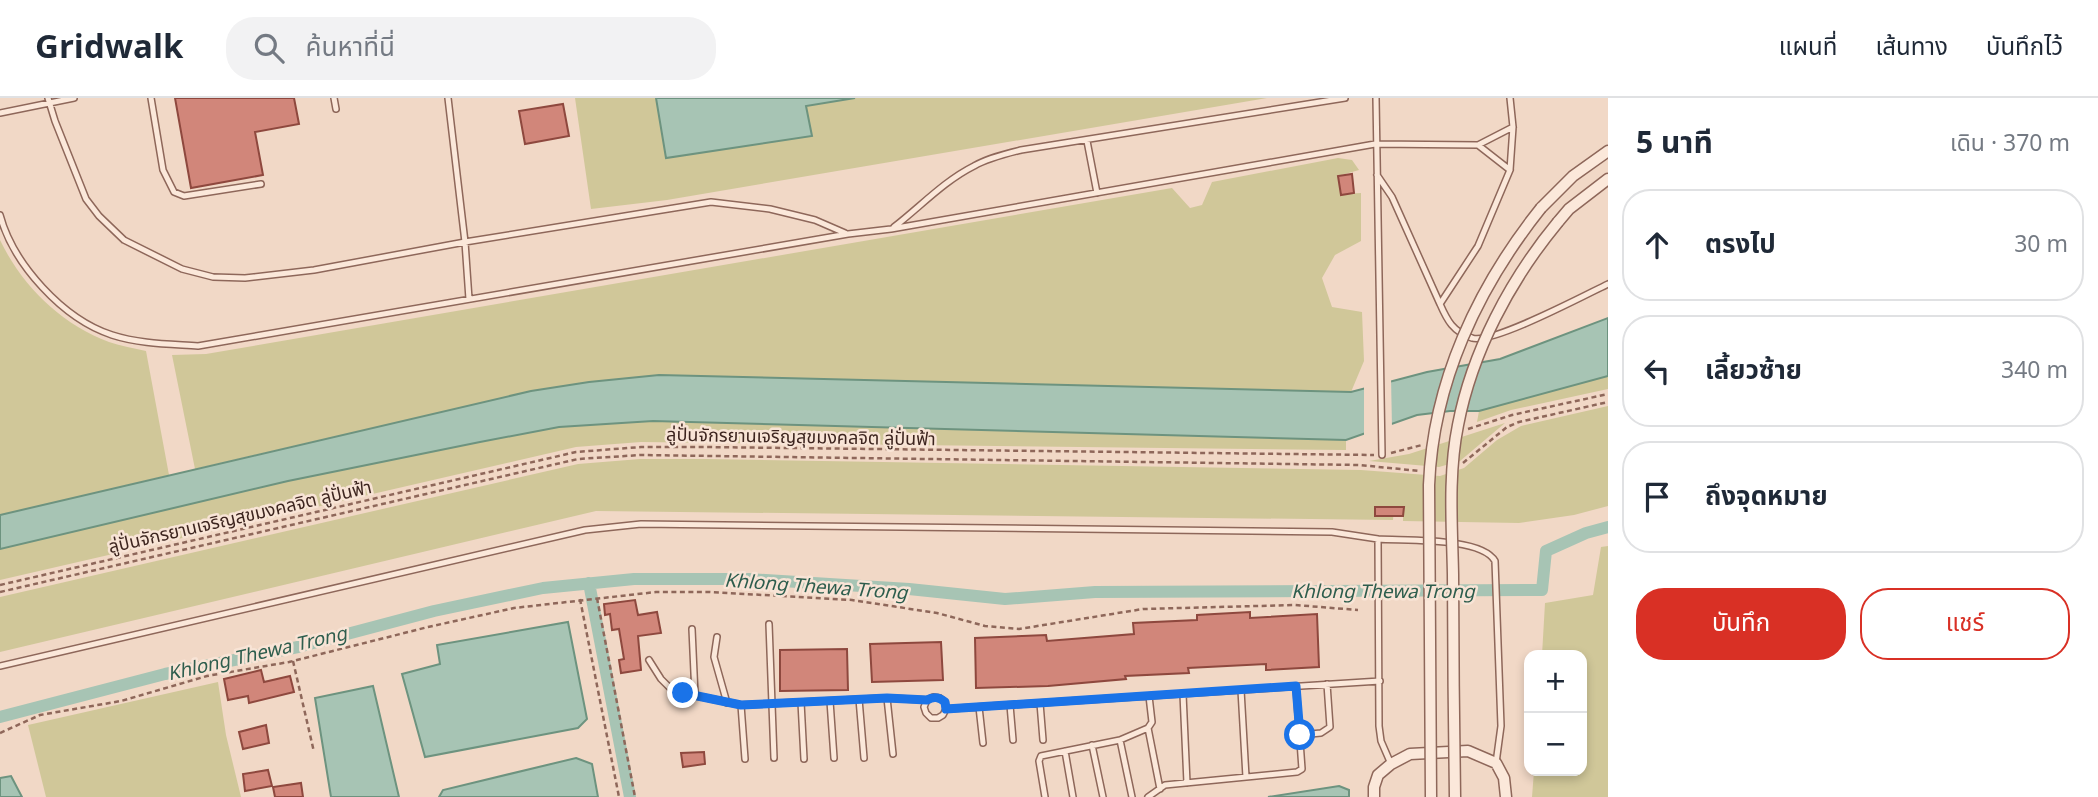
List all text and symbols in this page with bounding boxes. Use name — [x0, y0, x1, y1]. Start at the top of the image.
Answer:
search box — [226, 17, 716, 80]
text: Gridwalk — [35, 23, 184, 73]
text: ค้นหาที่นี่ — [306, 28, 395, 68]
icon: search — [250, 29, 288, 67]
text: แผนที่ — [1779, 30, 1837, 66]
text: เส้นทาง — [1875, 30, 1948, 66]
text: บันทึกไว้ — [1986, 30, 2063, 66]
text: 5 นาที — [1636, 121, 1713, 167]
text: เดิน · 370 m — [1950, 127, 2070, 161]
text: ตรงไป — [1705, 225, 1776, 265]
icon: ahead — [1638, 226, 1676, 264]
text: 30 m — [2014, 228, 2068, 262]
text: เลี้ยวซ้าย — [1705, 351, 1802, 391]
icon: left — [1638, 352, 1676, 390]
text: 340 m — [2001, 354, 2068, 388]
street label: ลู่ปั่นจักรยานเจริญสุขมงคลจิต ลู่ปั่นฟ้า — [666, 422, 936, 453]
street label: ลู่ปั่นจักรยานเจริญสุขมงคลจิต ลู่ปั่นฟ้า — [106, 474, 374, 561]
text: ถึงจุดหมาย — [1705, 477, 1828, 517]
icon: arrive — [1638, 478, 1676, 516]
water label: Khlong Thewa Trong — [723, 567, 910, 608]
water label: Khlong Thewa Trong — [1291, 578, 1476, 607]
button: บันทึก — [1636, 588, 1846, 660]
button: แชร์ — [1860, 588, 2070, 660]
water label: Khlong Thewa Trong — [165, 619, 351, 689]
map controls — [1524, 650, 1587, 776]
button: + — [1524, 650, 1587, 713]
route end — [667, 677, 698, 708]
button: − — [1524, 713, 1587, 776]
route start — [1284, 719, 1315, 750]

